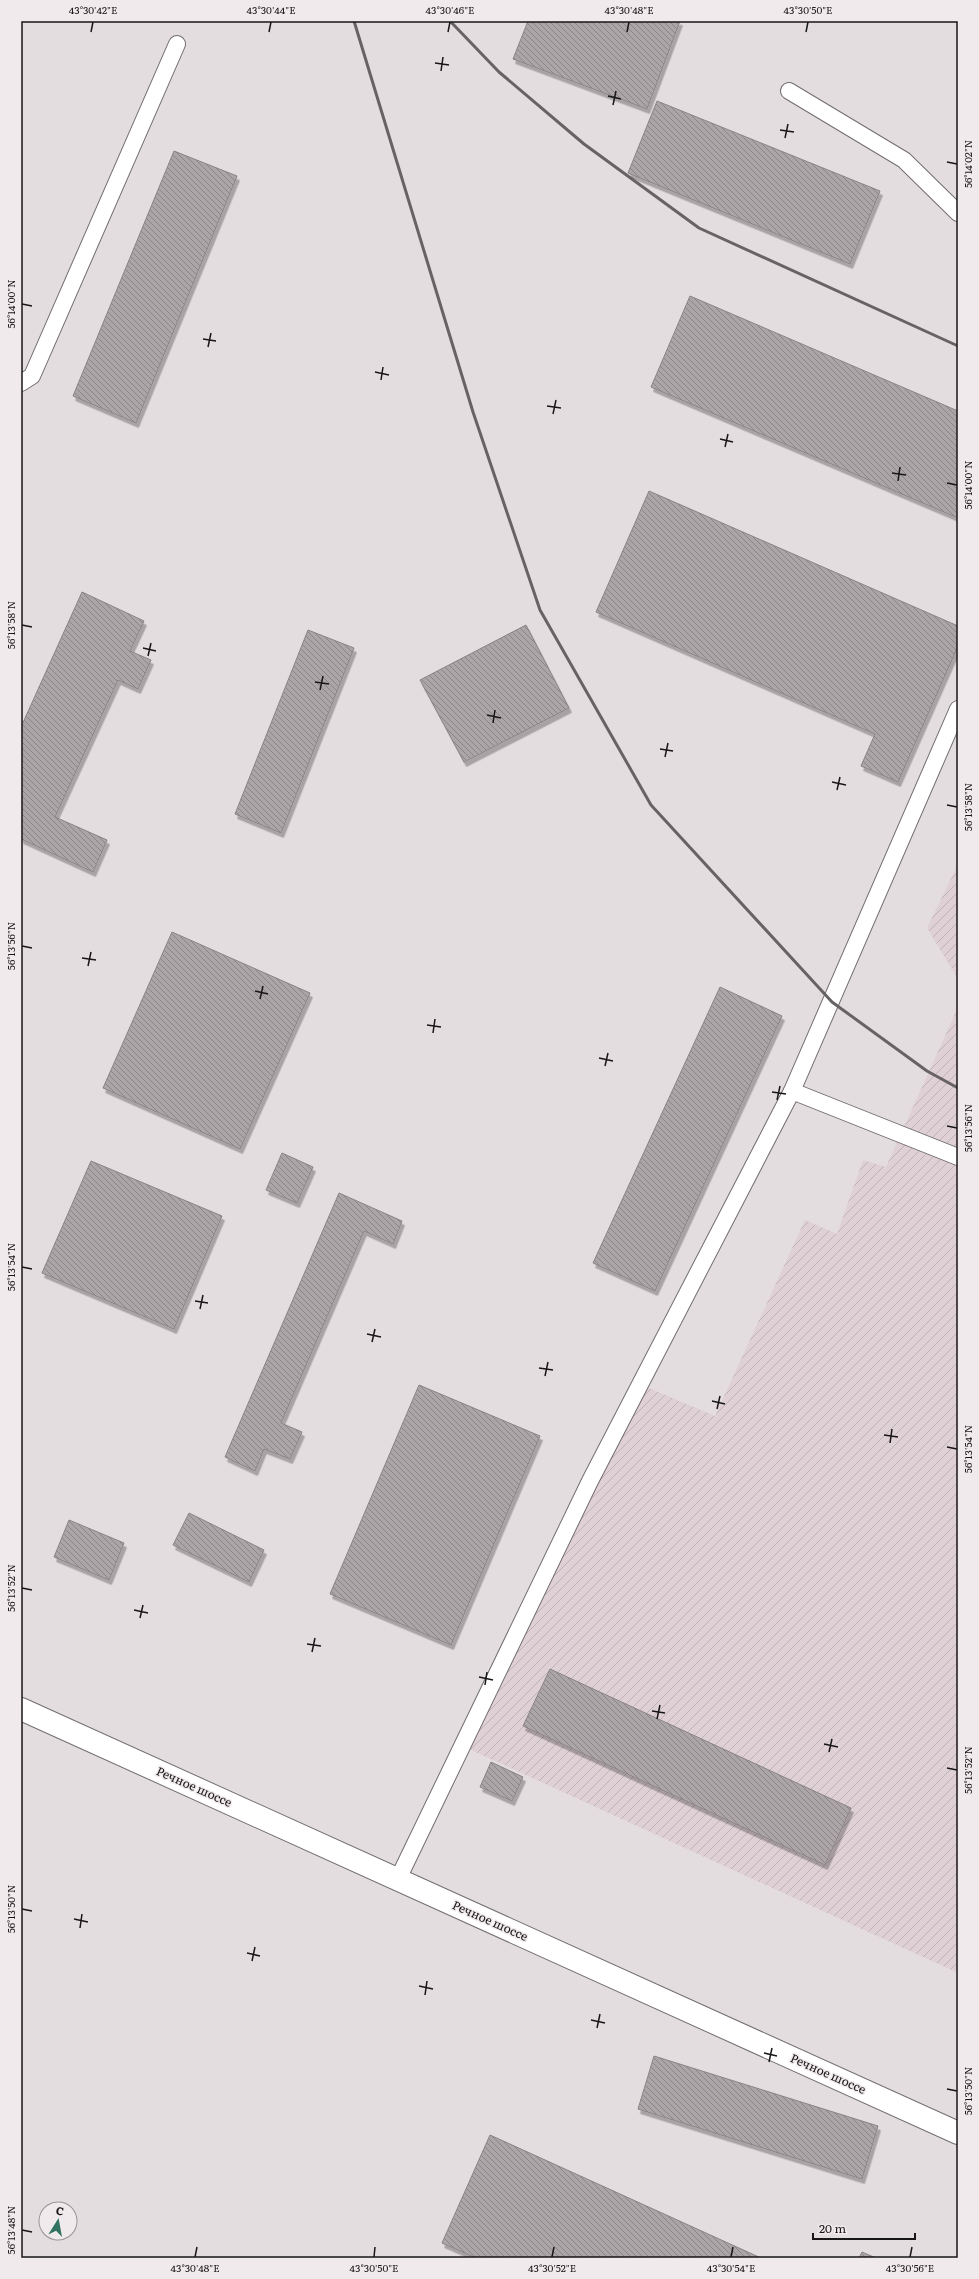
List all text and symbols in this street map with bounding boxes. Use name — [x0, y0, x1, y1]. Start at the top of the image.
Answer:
text: 43°30'42"E — [69, 2, 117, 17]
text: 43°30'44"E — [246, 2, 296, 17]
text: 43°30'46"E — [426, 2, 474, 17]
text: 43°30'48"E — [604, 2, 654, 17]
text: 43°30'50"E — [784, 2, 832, 17]
text: 56°14'02"N — [960, 140, 975, 188]
text: 56°14'00"N — [3, 279, 18, 329]
text: 56°14'00"N — [960, 460, 975, 510]
text: 56°13'58"N — [3, 601, 18, 649]
text: 56°13'58"N — [960, 783, 975, 831]
text: 56°13'56"N — [3, 922, 18, 970]
text: 56°13'56"N — [960, 1104, 975, 1152]
text: 56°13'54"N — [3, 1243, 18, 1291]
text: 56°13'54"N — [960, 1425, 975, 1473]
text: 56°13'52"N — [3, 1564, 18, 1612]
text: 56°13'52"N — [960, 1746, 975, 1794]
street label: Речное шоссе — [154, 1761, 235, 1811]
text: 56°13'50"N — [3, 1885, 18, 1933]
street label: Речное шоссе — [450, 1895, 531, 1945]
street label: Речное шоссе — [788, 2048, 869, 2098]
text: 56°13'50"N — [960, 2067, 975, 2115]
north arrow — [38, 2201, 78, 2241]
text: С — [55, 2202, 66, 2219]
text: 56°13'48"N — [3, 2206, 18, 2254]
scale bar — [813, 2215, 915, 2241]
text: 20 m — [819, 2219, 846, 2237]
text: 43°30'48"E — [170, 2260, 220, 2275]
text: 43°30'50"E — [350, 2260, 398, 2275]
text: 43°30'52"E — [528, 2260, 576, 2275]
text: 43°30'54"E — [707, 2260, 755, 2275]
text: 43°30'56"E — [886, 2260, 934, 2275]

